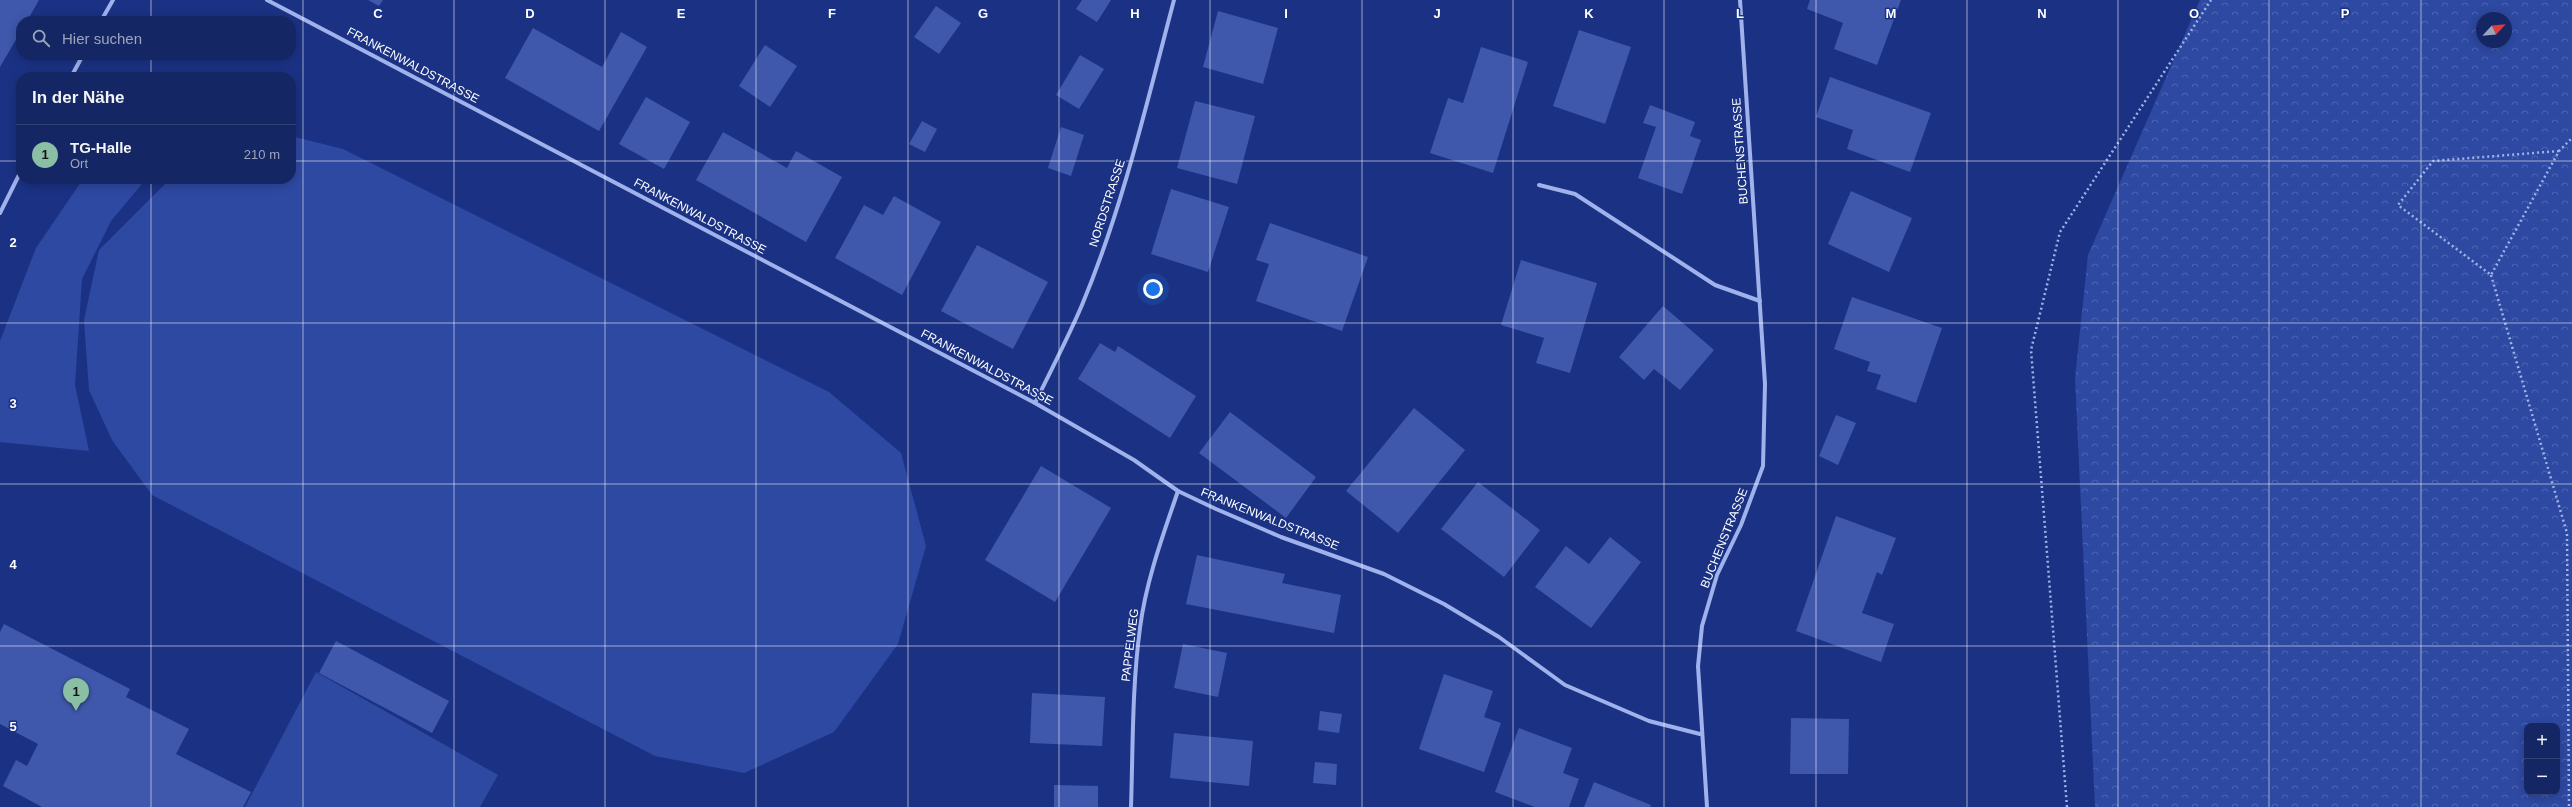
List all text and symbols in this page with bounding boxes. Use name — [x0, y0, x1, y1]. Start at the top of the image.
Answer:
text: C — [373, 6, 383, 21]
text: D — [525, 6, 535, 21]
text: E — [677, 6, 686, 21]
text: F — [828, 6, 836, 21]
text: G — [978, 6, 988, 21]
text: H — [1130, 6, 1140, 21]
text: I — [1284, 6, 1288, 21]
text: J — [1433, 6, 1441, 21]
text: K — [1584, 6, 1594, 21]
text: L — [1736, 6, 1744, 21]
text: M — [1886, 6, 1896, 21]
text: N — [2037, 6, 2047, 21]
text: O — [2189, 6, 2199, 21]
text: P — [2341, 6, 2350, 21]
north arrow — [2476, 12, 2512, 48]
search box — [16, 16, 296, 60]
street label: FRANKENWALDSTRASSE — [345, 24, 481, 106]
icon: search — [30, 27, 52, 49]
text: Hier suchen — [62, 30, 142, 47]
text: In der Nähe — [32, 88, 125, 107]
street label: BUCHENSTRASSE — [1729, 97, 1751, 205]
text: TG-Halle — [70, 139, 132, 156]
text: 1 — [41, 147, 49, 162]
text: 210 m — [244, 147, 280, 162]
text: Ort — [70, 156, 88, 171]
street label: NORDSTRASSE — [1086, 157, 1128, 249]
street label: FRANKENWALDSTRASSE — [632, 175, 768, 257]
text: 2 — [9, 235, 17, 250]
your location — [1143, 279, 1163, 299]
street label: FRANKENWALDSTRASSE — [919, 326, 1055, 408]
text: 3 — [9, 396, 17, 411]
street label: FRANKENWALDSTRASSE — [1199, 485, 1341, 553]
street label: BUCHENSTRASSE — [1698, 486, 1750, 590]
text: 4 — [9, 557, 17, 572]
street label: PAPPELWEG — [1119, 608, 1141, 682]
pin: 1 — [63, 678, 89, 711]
text: 5 — [9, 719, 17, 734]
map controls — [2524, 723, 2560, 795]
button: + — [2524, 723, 2560, 759]
button: − — [2524, 759, 2560, 795]

